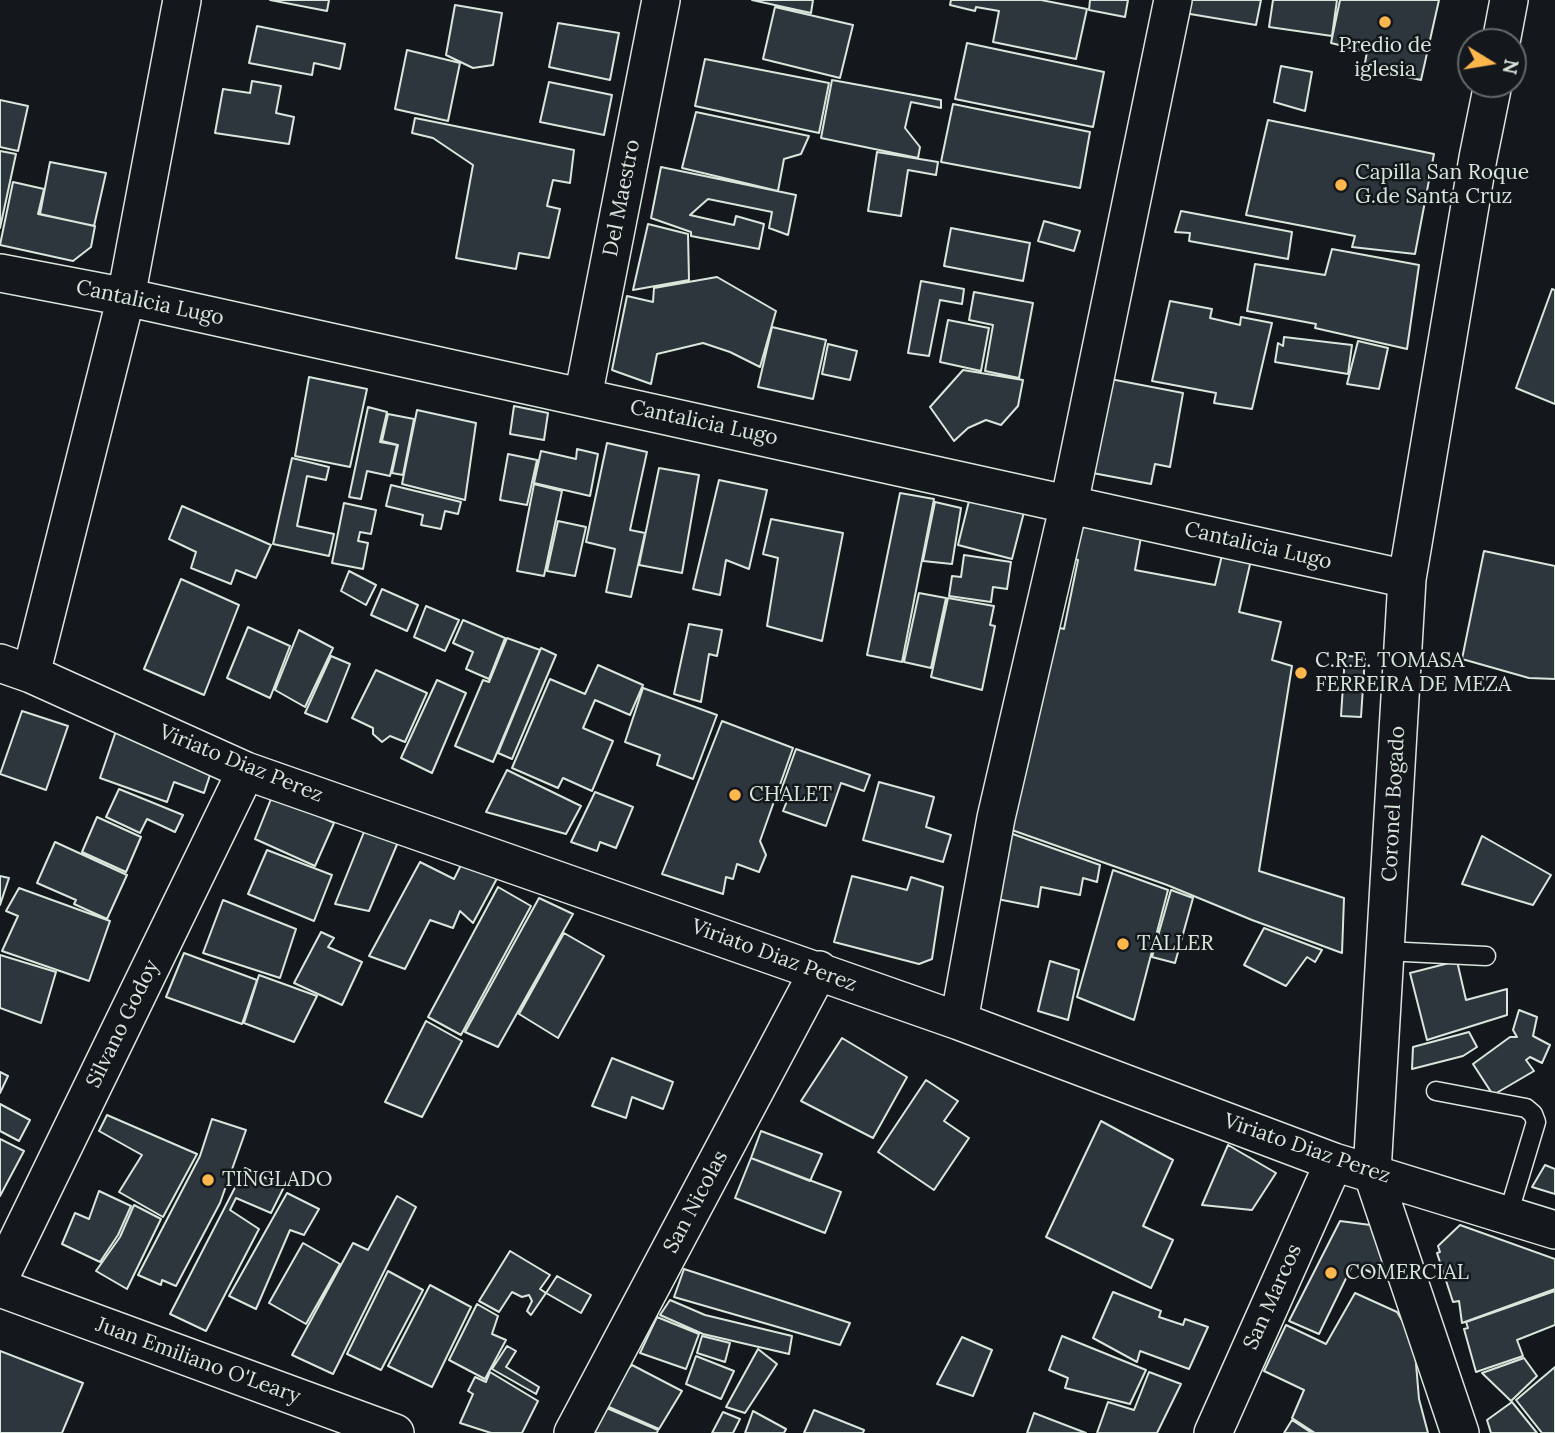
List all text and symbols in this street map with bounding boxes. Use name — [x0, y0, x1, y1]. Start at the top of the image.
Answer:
marker: Predio de iglesia — [1377, 14, 1393, 30]
north arrow — [1457, 28, 1527, 98]
place label: Predio de iglesia — [1338, 33, 1432, 83]
text: N — [1497, 57, 1524, 76]
street label: Del Maestro — [598, 137, 646, 259]
place label: Capilla San Roque G.de Santa Cruz — [1355, 160, 1529, 210]
marker: Capilla San Roque G.de Santa Cruz — [1333, 177, 1349, 193]
street label: Cantalicia Lugo — [74, 275, 226, 331]
street label: Cantalicia Lugo — [628, 395, 780, 451]
street label: Cantalicia Lugo — [1182, 517, 1334, 575]
place label: C.R.E. TOMASA FERREIRA DE MEZA — [1315, 648, 1511, 698]
marker: C.R.E. TOMASA FERREIRA DE MEZA — [1293, 665, 1309, 681]
street label: Viriato Diaz Perez — [155, 720, 327, 808]
street label: Coronel Bogado — [1377, 725, 1411, 883]
place label: CHALET — [749, 782, 832, 808]
marker: CHALET — [727, 787, 743, 803]
street label: Viriato Diaz Perez — [688, 914, 860, 998]
place label: TALLER — [1137, 931, 1214, 957]
marker: TALLER — [1115, 936, 1131, 952]
street label: Silvano Godoy — [81, 956, 165, 1092]
street label: Viriato Diaz Perez — [1220, 1109, 1394, 1189]
street label: San Nicolas — [658, 1146, 734, 1258]
place label: TINGLADO — [222, 1167, 332, 1193]
marker: TINGLADO — [200, 1172, 216, 1188]
street label: San Marcos — [1238, 1240, 1308, 1354]
place label: COMERCIAL — [1345, 1260, 1469, 1286]
marker: COMERCIAL — [1323, 1265, 1339, 1281]
street label: Juan Emiliano O'Leary — [92, 1312, 304, 1410]

